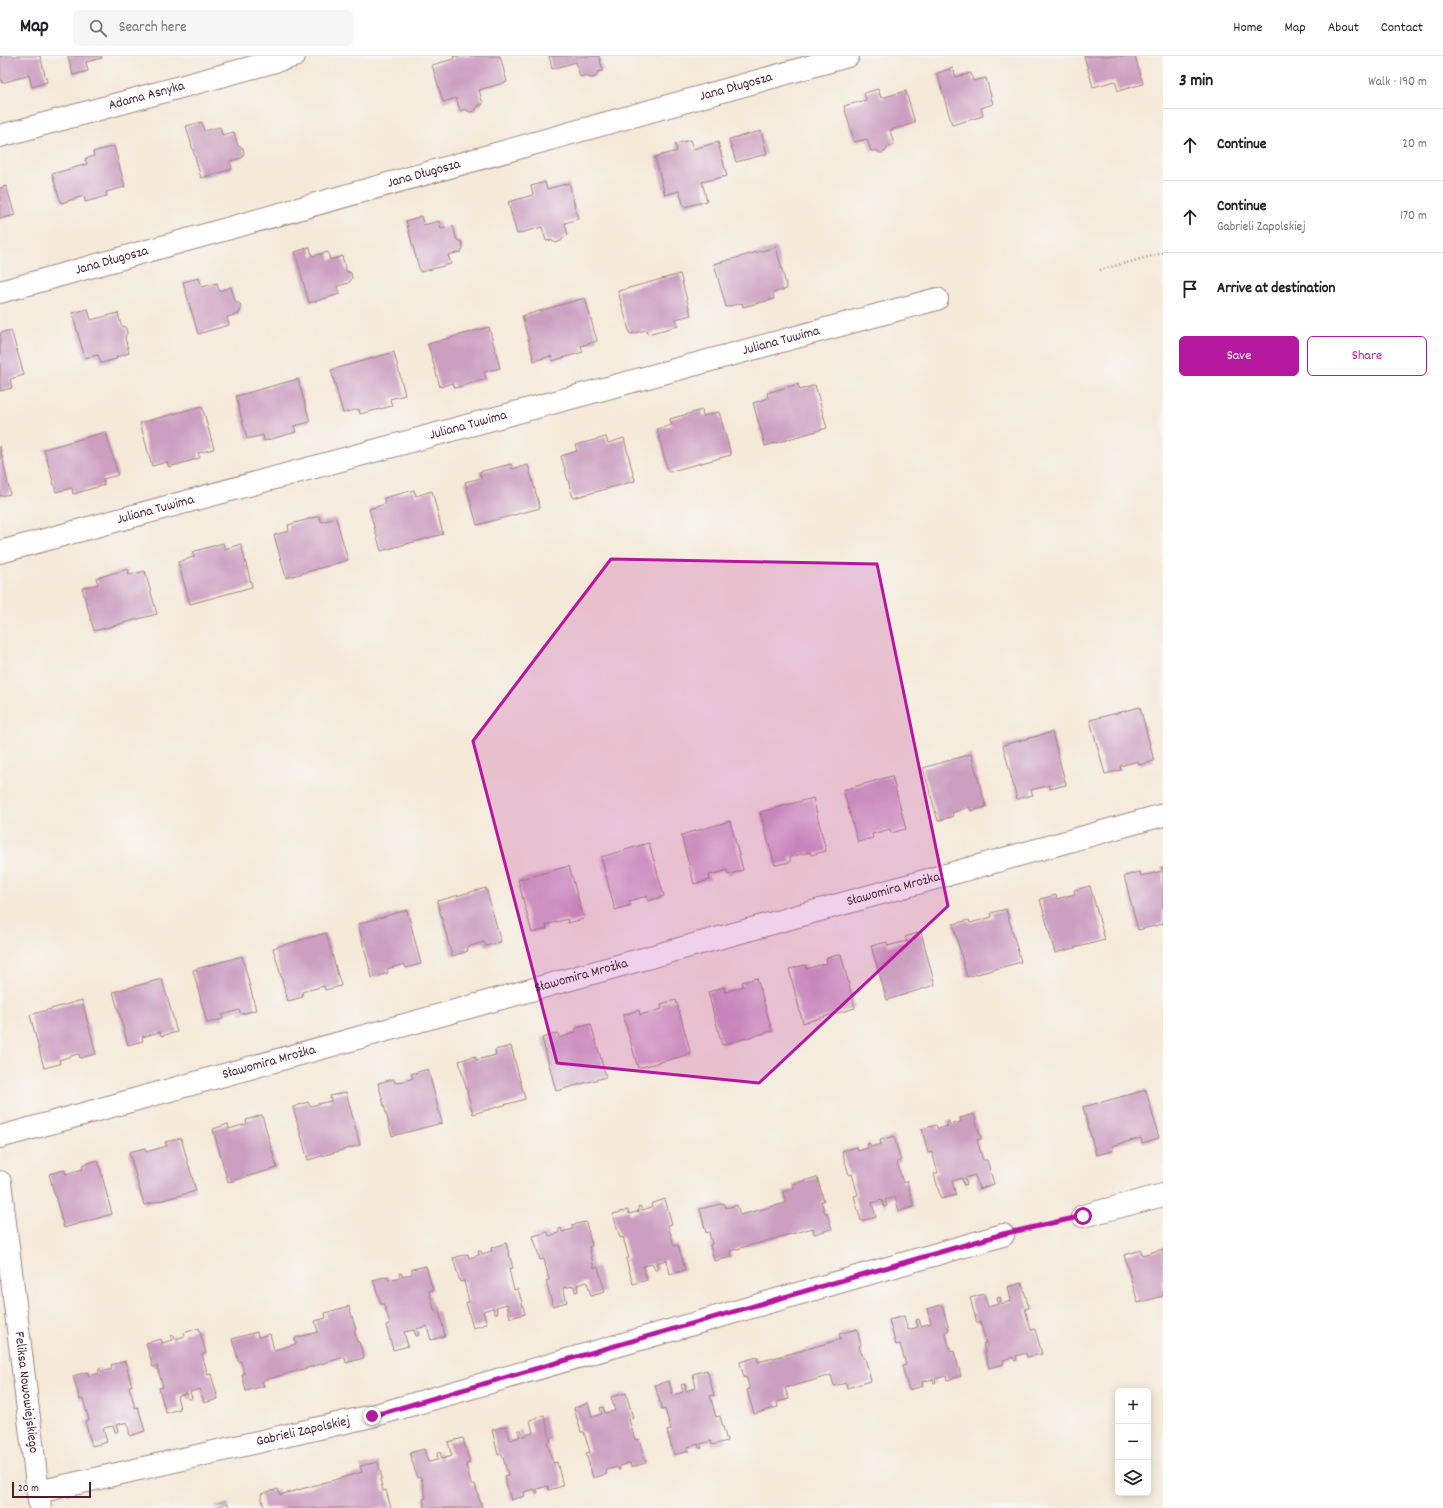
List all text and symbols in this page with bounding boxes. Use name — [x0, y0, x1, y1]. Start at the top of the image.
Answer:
search box — [73, 10, 353, 46]
text: Map — [20, 14, 49, 41]
icon: search — [87, 17, 109, 39]
text: Search here — [119, 17, 187, 39]
text: Home — [1233, 18, 1262, 38]
text: Map — [1284, 18, 1306, 38]
text: About — [1328, 18, 1359, 38]
text: Contact — [1381, 18, 1423, 38]
street label: Jana Długosza — [697, 67, 775, 107]
text: 3 min — [1179, 70, 1213, 94]
text: Walk · 190 m — [1368, 73, 1427, 92]
street label: Adama Asnyka — [106, 76, 187, 116]
icon: ahead — [1179, 134, 1201, 156]
text: Continue — [1217, 134, 1266, 156]
text: 20 m — [1402, 135, 1427, 154]
street label: Jana Długosza — [385, 154, 463, 194]
text: Continue — [1217, 196, 1266, 218]
icon: ahead — [1179, 206, 1201, 228]
text: 170 m — [1400, 207, 1427, 226]
text: Gabrieli Zapolskiej — [1217, 218, 1306, 237]
street label: Jana Długosza — [73, 241, 151, 281]
icon: arrive — [1179, 278, 1201, 300]
text: Arrive at destination — [1217, 278, 1335, 300]
street label: Juliana Tuwima — [740, 321, 822, 361]
button: Save — [1179, 336, 1299, 376]
button: Share — [1307, 336, 1427, 376]
street label: Juliana Tuwima — [427, 405, 510, 446]
street label: Juliana Tuwima — [115, 490, 197, 530]
street label: Sławomira Mrożka — [844, 867, 943, 912]
street label: Sławomira Mrożka — [532, 954, 631, 999]
street label: Sławomira Mrożka — [220, 1040, 318, 1085]
route start — [1074, 1207, 1092, 1225]
street label: Feliksa Nowowiejskiego — [8, 1330, 43, 1454]
map controls — [1115, 1388, 1151, 1496]
button: + — [1115, 1388, 1151, 1424]
route end — [363, 1407, 381, 1425]
street label: Gabrieli Zapolskiej — [254, 1411, 352, 1452]
button: − — [1115, 1424, 1151, 1460]
button: layers — [1115, 1460, 1151, 1496]
scale bar — [12, 1480, 91, 1499]
text: 20 m — [18, 1481, 39, 1497]

